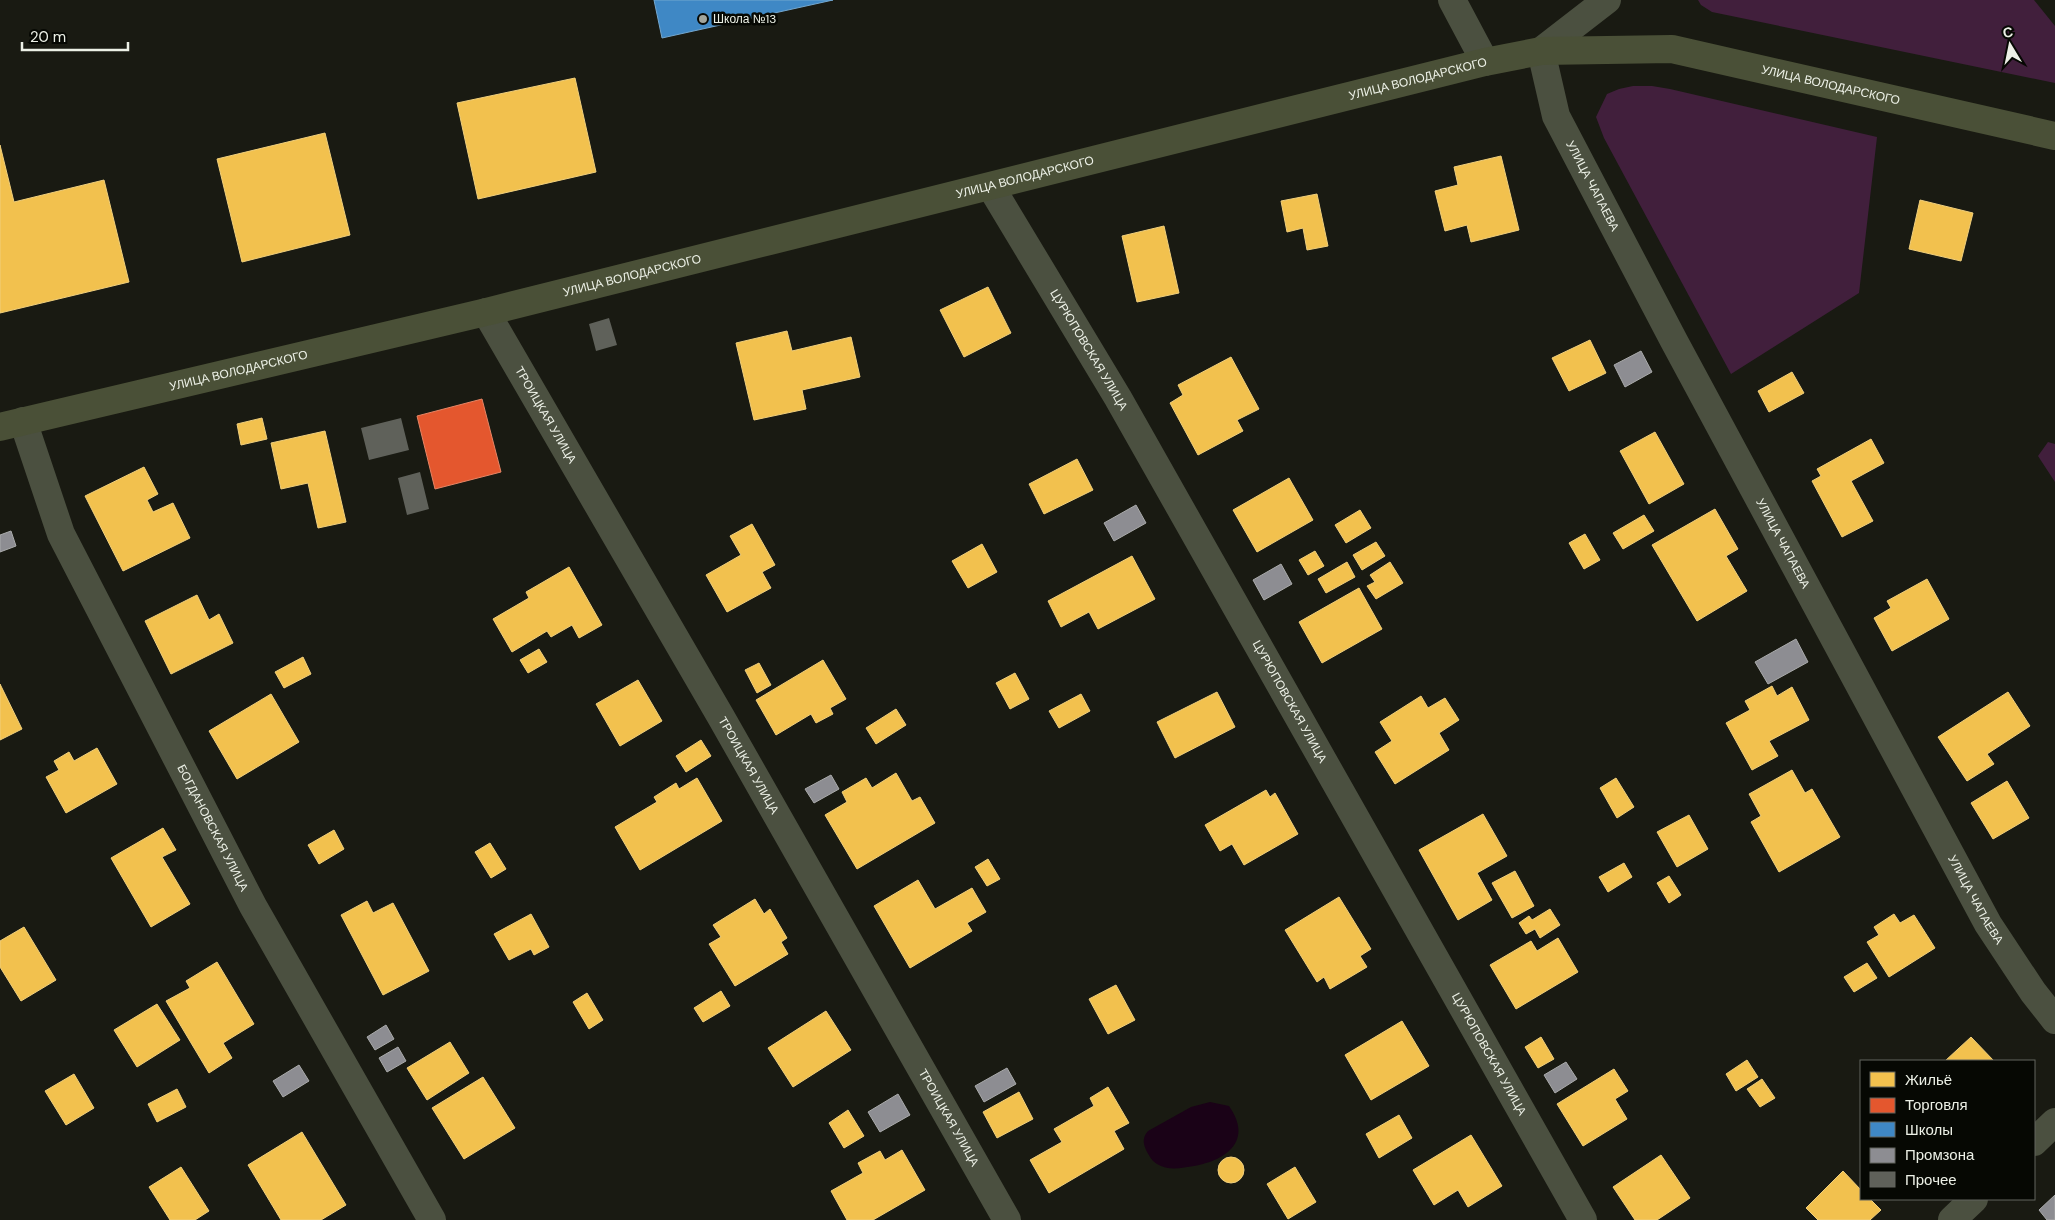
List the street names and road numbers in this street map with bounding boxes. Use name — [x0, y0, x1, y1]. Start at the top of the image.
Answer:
street label: УЛИЦА ВОЛОДАРСКОГО — [1347, 54, 1489, 104]
street label: УЛИЦА ВОЛОДАРСКОГО — [1760, 62, 1902, 109]
street label: УЛИЦА ЧАПАЕВА — [1562, 138, 1623, 234]
street label: УЛИЦА ВОЛОДАРСКОГО — [954, 152, 1096, 202]
street label: УЛИЦА ВОЛОДАРСКОГО — [561, 250, 703, 300]
street label: ЦУРЮПОВСКАЯ УЛИЦА — [1046, 286, 1131, 413]
street label: УЛИЦА ВОЛОДАРСКОГО — [168, 346, 309, 395]
street label: ТРОИЦКАЯ УЛИЦА — [511, 364, 580, 466]
street label: УЛИЦА ЧАПАЕВА — [1752, 496, 1814, 591]
street label: ЦУРЮПОВСКАЯ УЛИЦА — [1249, 637, 1331, 766]
street label: ТРОИЦКАЯ УЛИЦА — [715, 714, 783, 817]
street label: БОГДАНОВСКАЯ УЛИЦА — [173, 762, 252, 894]
street label: УЛИЦА ЧАПАЕВА — [1944, 852, 2007, 947]
street label: ЦУРЮПОВСКАЯ УЛИЦА — [1448, 990, 1530, 1118]
street label: ТРОИЦКАЯ УЛИЦА — [915, 1066, 983, 1169]

